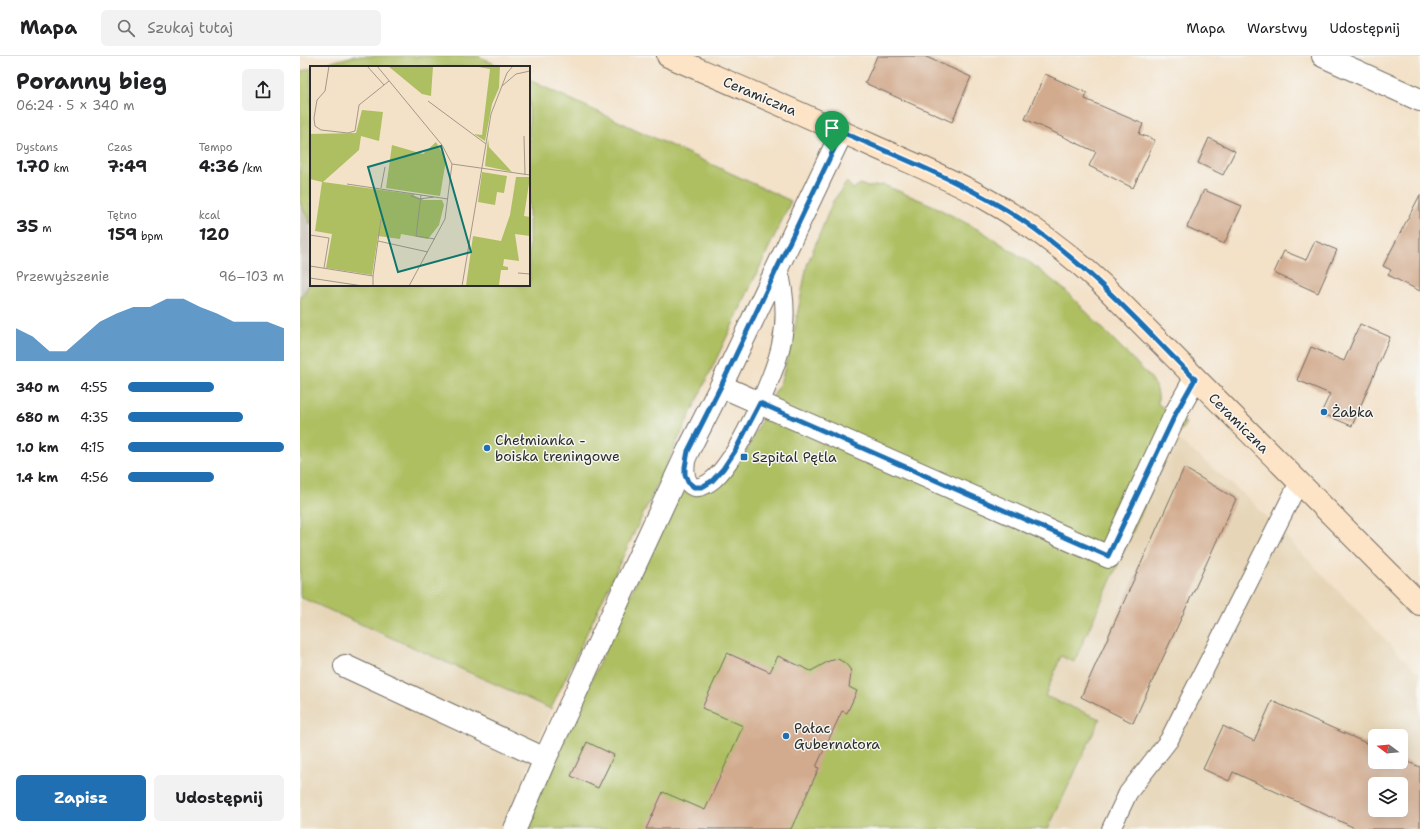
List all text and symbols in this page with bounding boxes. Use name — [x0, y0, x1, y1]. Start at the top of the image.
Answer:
search box — [101, 10, 381, 46]
text: Mapa — [20, 15, 77, 40]
icon: search — [115, 17, 137, 39]
text: Szukaj tutaj — [147, 18, 233, 38]
text: Mapa — [1186, 19, 1225, 37]
text: Warstwy — [1247, 19, 1307, 37]
text: Udostępnij — [1329, 19, 1400, 37]
inset map — [310, 66, 530, 286]
text: Poranny bieg — [16, 67, 167, 96]
button: share — [242, 69, 284, 111]
street label: Ceramiczna — [720, 72, 800, 120]
text: 06:24 · 5 × 340 m — [16, 97, 135, 114]
pin — [815, 111, 849, 152]
icon: arrive — [821, 117, 843, 139]
text: Dystans — [16, 140, 58, 155]
text: Czas — [107, 140, 133, 155]
text: Tempo — [199, 140, 233, 155]
text: 1.70 — [16, 155, 50, 177]
text: 7:49 — [107, 155, 147, 177]
text: 4:36 — [199, 155, 239, 177]
text: km — [50, 161, 69, 176]
text: /km — [239, 161, 262, 176]
text: Tętno — [107, 208, 137, 223]
text: kcal — [199, 208, 220, 223]
text: 35 — [16, 215, 38, 237]
text: m — [38, 221, 52, 236]
text: 159 — [107, 223, 137, 245]
text: 120 — [199, 223, 229, 245]
text: bpm — [137, 229, 163, 244]
text: Przewyższenie — [16, 268, 109, 285]
text: 96–103 m — [219, 268, 284, 285]
text: 340 m — [16, 379, 59, 396]
text: 4:55 — [80, 379, 107, 396]
street label: Ceramiczna — [1205, 389, 1273, 457]
place label: Żabka — [1332, 403, 1374, 421]
marker: Żabka — [1319, 407, 1329, 417]
text: 680 m — [16, 409, 59, 426]
text: 4:35 — [80, 409, 108, 426]
place label: Chełmianka - boiska treningowe — [495, 431, 620, 465]
text: 1.0 km — [16, 439, 58, 456]
text: 4:15 — [80, 439, 104, 456]
marker: Chełmianka - boiska treningowe — [482, 443, 492, 453]
place label: Szpital Pętla — [752, 448, 837, 466]
marker: Szpital Pętla — [739, 452, 749, 462]
text: 1.4 km — [16, 469, 58, 486]
text: 4:56 — [80, 469, 109, 486]
place label: Pałac Gubernatora — [794, 719, 880, 753]
north arrow — [1368, 729, 1408, 769]
map controls — [1368, 729, 1408, 817]
marker: Pałac Gubernatora — [781, 731, 791, 741]
button: Zapisz — [16, 775, 146, 821]
button: Udostępnij — [154, 775, 284, 821]
button: layers — [1368, 777, 1408, 817]

